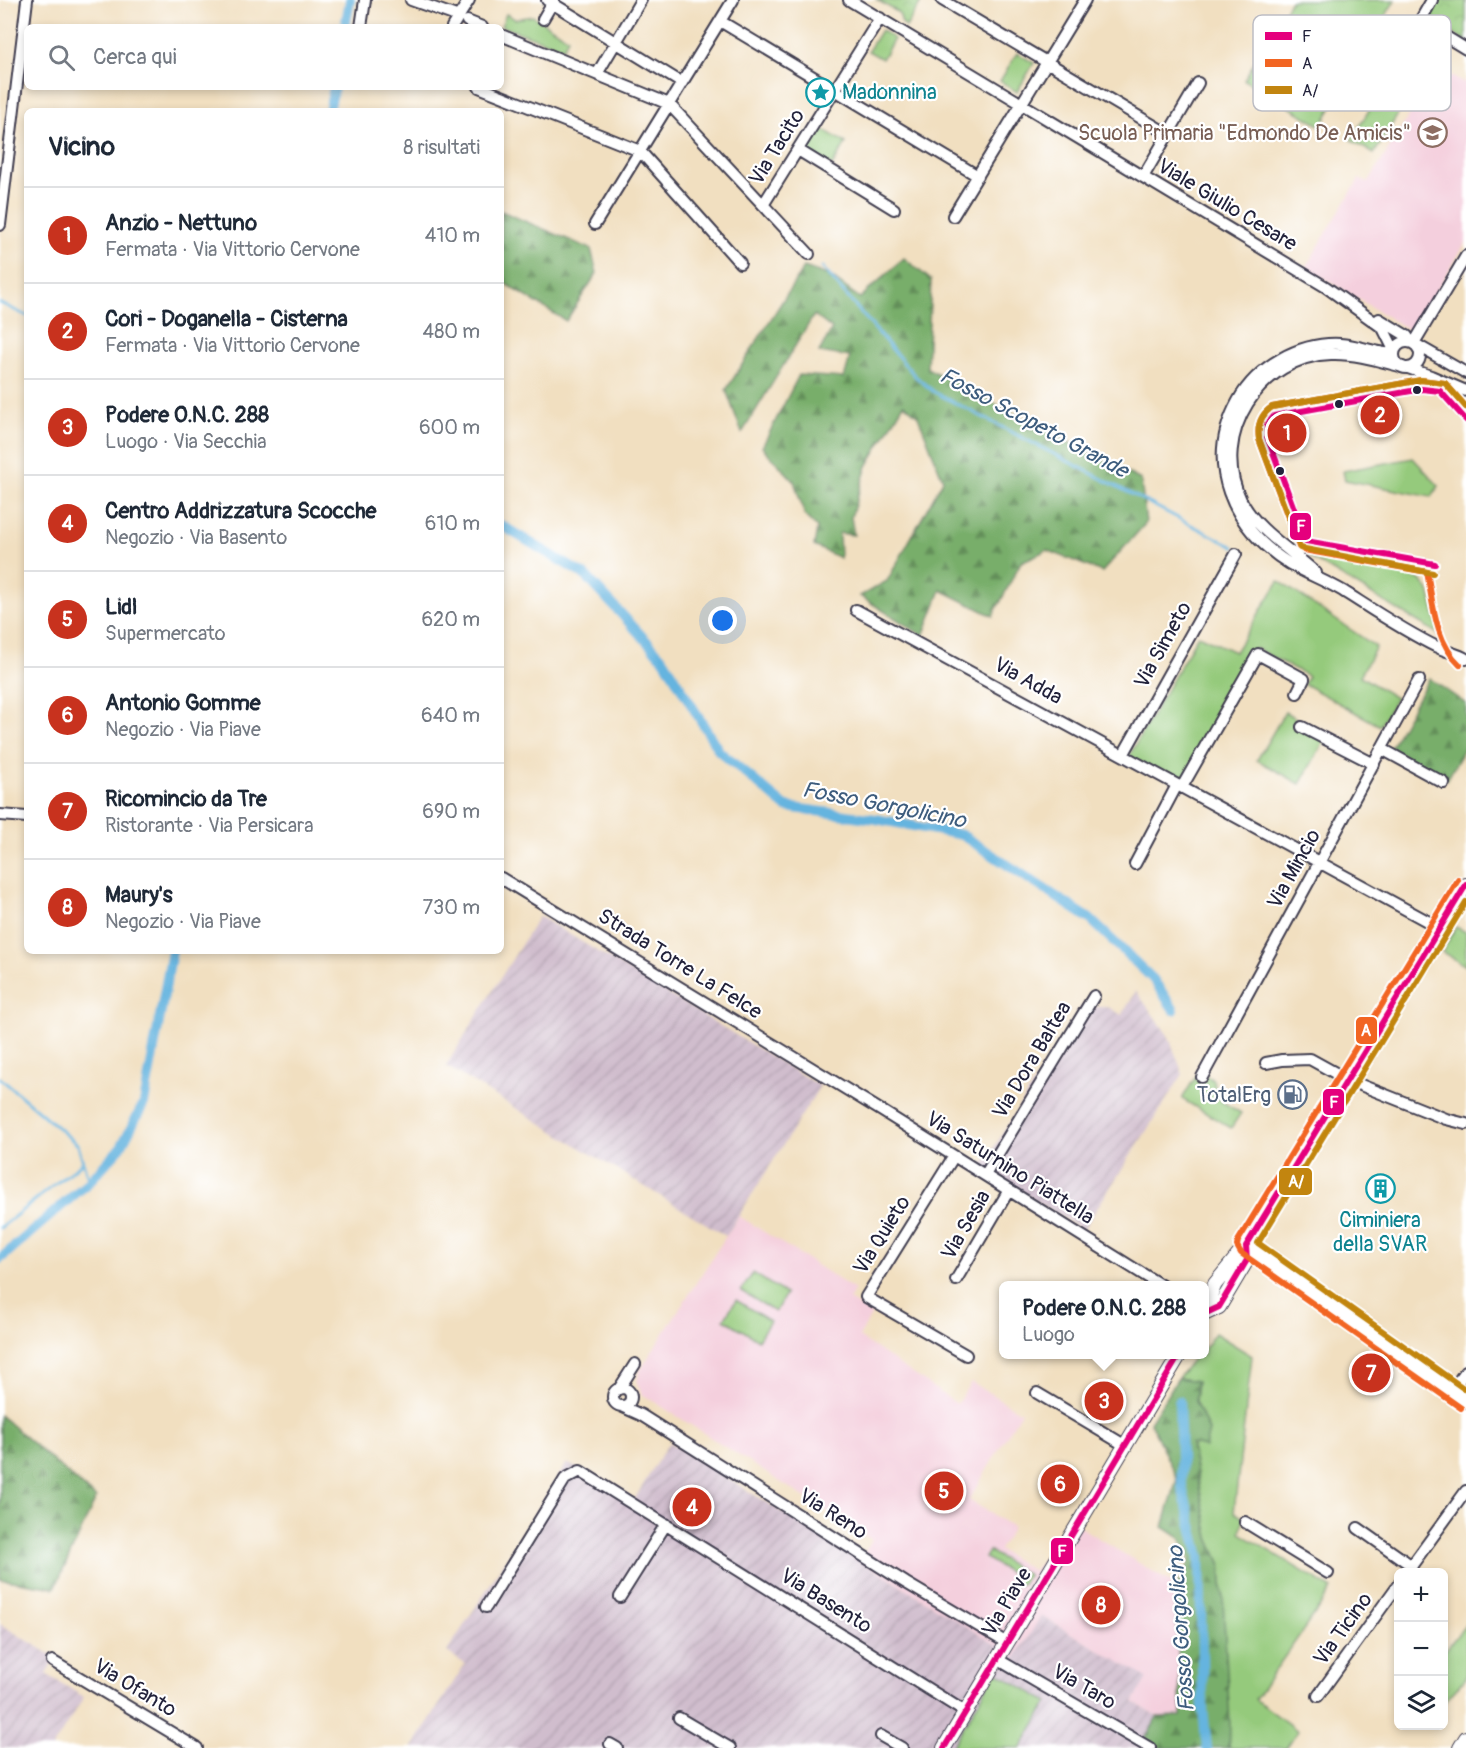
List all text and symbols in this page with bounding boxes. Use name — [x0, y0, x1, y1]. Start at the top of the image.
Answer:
legend — [1253, 15, 1451, 111]
search box — [24, 24, 504, 90]
text: F — [1302, 27, 1312, 47]
icon: search — [45, 41, 78, 74]
text: Cerca qui — [93, 43, 177, 71]
text: A — [1302, 54, 1312, 74]
place icon: Madonnina — [805, 76, 837, 108]
place label: Madonnina — [842, 79, 937, 106]
text: A/ — [1302, 81, 1318, 101]
street label: Via Tacito — [743, 104, 811, 190]
school or university icon: Scuola Primaria "Edmondo De Amicis" — [1416, 117, 1448, 149]
place label: Scuola Primaria "Edmondo De Amicis" — [1078, 120, 1411, 147]
text: Vicino — [48, 131, 115, 163]
text: 8 risultati — [403, 135, 480, 160]
street label: Viale Giulio Cesare — [1152, 153, 1303, 258]
text: Anzio - Nettuno — [105, 209, 257, 237]
text: 1 — [64, 223, 71, 248]
text: 410 m — [425, 223, 480, 248]
text: Fermata · Via Vittorio Cervone — [105, 237, 360, 262]
text: Cori - Doganella - Cisterna — [105, 305, 348, 333]
text: 2 — [62, 319, 73, 344]
text: 480 m — [423, 319, 480, 344]
text: Fermata · Via Vittorio Cervone — [105, 333, 360, 358]
water label: Fosso Scopeto Grande — [935, 362, 1135, 485]
unlabelled marker — [1411, 384, 1423, 396]
pin: 2 — [1360, 392, 1400, 438]
unlabelled marker — [1333, 398, 1345, 410]
text: Podere O.N.C. 288 — [105, 401, 269, 429]
pin: 1 — [1268, 410, 1306, 456]
text: 3 — [62, 415, 73, 440]
text: 600 m — [419, 415, 480, 440]
text: Luogo · Via Secchia — [105, 429, 266, 454]
unlabelled marker — [1274, 465, 1286, 477]
text: Centro Addrizzatura Scocche — [105, 497, 376, 525]
text: 4 — [62, 511, 73, 536]
text: 610 m — [425, 511, 480, 536]
line badge: F — [1289, 512, 1312, 541]
text: F — [1296, 517, 1306, 537]
text: Negozio · Via Basento — [105, 525, 287, 550]
text: Lidl — [105, 593, 137, 621]
street label: Via Simeto — [1128, 597, 1198, 693]
your location — [708, 606, 737, 635]
text: 5 — [62, 607, 73, 632]
text: 620 m — [421, 607, 480, 632]
text: Supermercato — [105, 621, 226, 646]
street label: Via Adda — [989, 651, 1067, 711]
text: Antonio Gomme — [105, 689, 261, 717]
text: 6 — [62, 703, 73, 728]
text: 640 m — [421, 703, 480, 728]
text: Negozio · Via Piave — [105, 717, 261, 742]
water label: Fosso Gorgolicino — [800, 775, 970, 835]
text: Ricomincio da Tre — [105, 785, 267, 813]
text: 7 — [62, 799, 73, 824]
text: 690 m — [422, 799, 480, 824]
text: Ristorante · Via Persicara — [105, 813, 314, 838]
street label: Via Mincio — [1261, 824, 1327, 914]
text: Maury's — [105, 881, 173, 909]
text: 8 — [62, 895, 73, 920]
text: 730 m — [423, 895, 480, 920]
street label: Strada Torre La Felce — [593, 903, 768, 1026]
text: Negozio · Via Piave — [105, 909, 261, 934]
street label: Via Dora Baltea — [986, 996, 1078, 1124]
line badge: A — [1355, 1016, 1378, 1045]
text: A — [1361, 1021, 1372, 1041]
fuel station icon: TotalErg — [1276, 1079, 1308, 1111]
place label: TotalErg — [1197, 1082, 1271, 1109]
line badge: F — [1322, 1088, 1345, 1116]
text: F — [1329, 1093, 1339, 1113]
street label: Via Saturnino Piattella — [921, 1105, 1099, 1231]
line badge: A/ — [1278, 1167, 1313, 1196]
text: A/ — [1288, 1172, 1304, 1192]
building icon: Ciminiera della SVAR — [1364, 1173, 1396, 1205]
street label: Via Sesia — [935, 1185, 997, 1265]
street label: Via Quieto — [847, 1191, 917, 1279]
place label: Ciminiera della SVAR — [1333, 1207, 1427, 1258]
popup — [999, 1281, 1209, 1359]
text: Podere O.N.C. 288 — [1022, 1294, 1186, 1322]
text: Luogo — [1022, 1322, 1075, 1347]
pin: 7 — [1352, 1350, 1390, 1396]
pin: 3 — [1084, 1378, 1124, 1424]
pin: 6 — [1040, 1462, 1080, 1506]
pin: 5 — [924, 1468, 964, 1514]
street label: Via Reno — [793, 1482, 873, 1546]
pin: 4 — [672, 1484, 712, 1530]
line badge: F — [1050, 1537, 1074, 1565]
text: F — [1057, 1542, 1067, 1562]
water label: Fosso Gorgolicino — [1161, 1543, 1201, 1713]
street label: Via Basento — [775, 1562, 877, 1640]
street label: Via Piave — [976, 1562, 1038, 1641]
map controls — [1394, 1568, 1448, 1730]
button: + — [1394, 1568, 1448, 1622]
pin: 8 — [1082, 1582, 1120, 1628]
street label: Via Ticino — [1307, 1587, 1379, 1671]
button: − — [1394, 1622, 1448, 1676]
street label: Via Ofanto — [89, 1653, 181, 1723]
street label: Via Taro — [1047, 1658, 1121, 1716]
button: layers — [1394, 1676, 1448, 1730]

